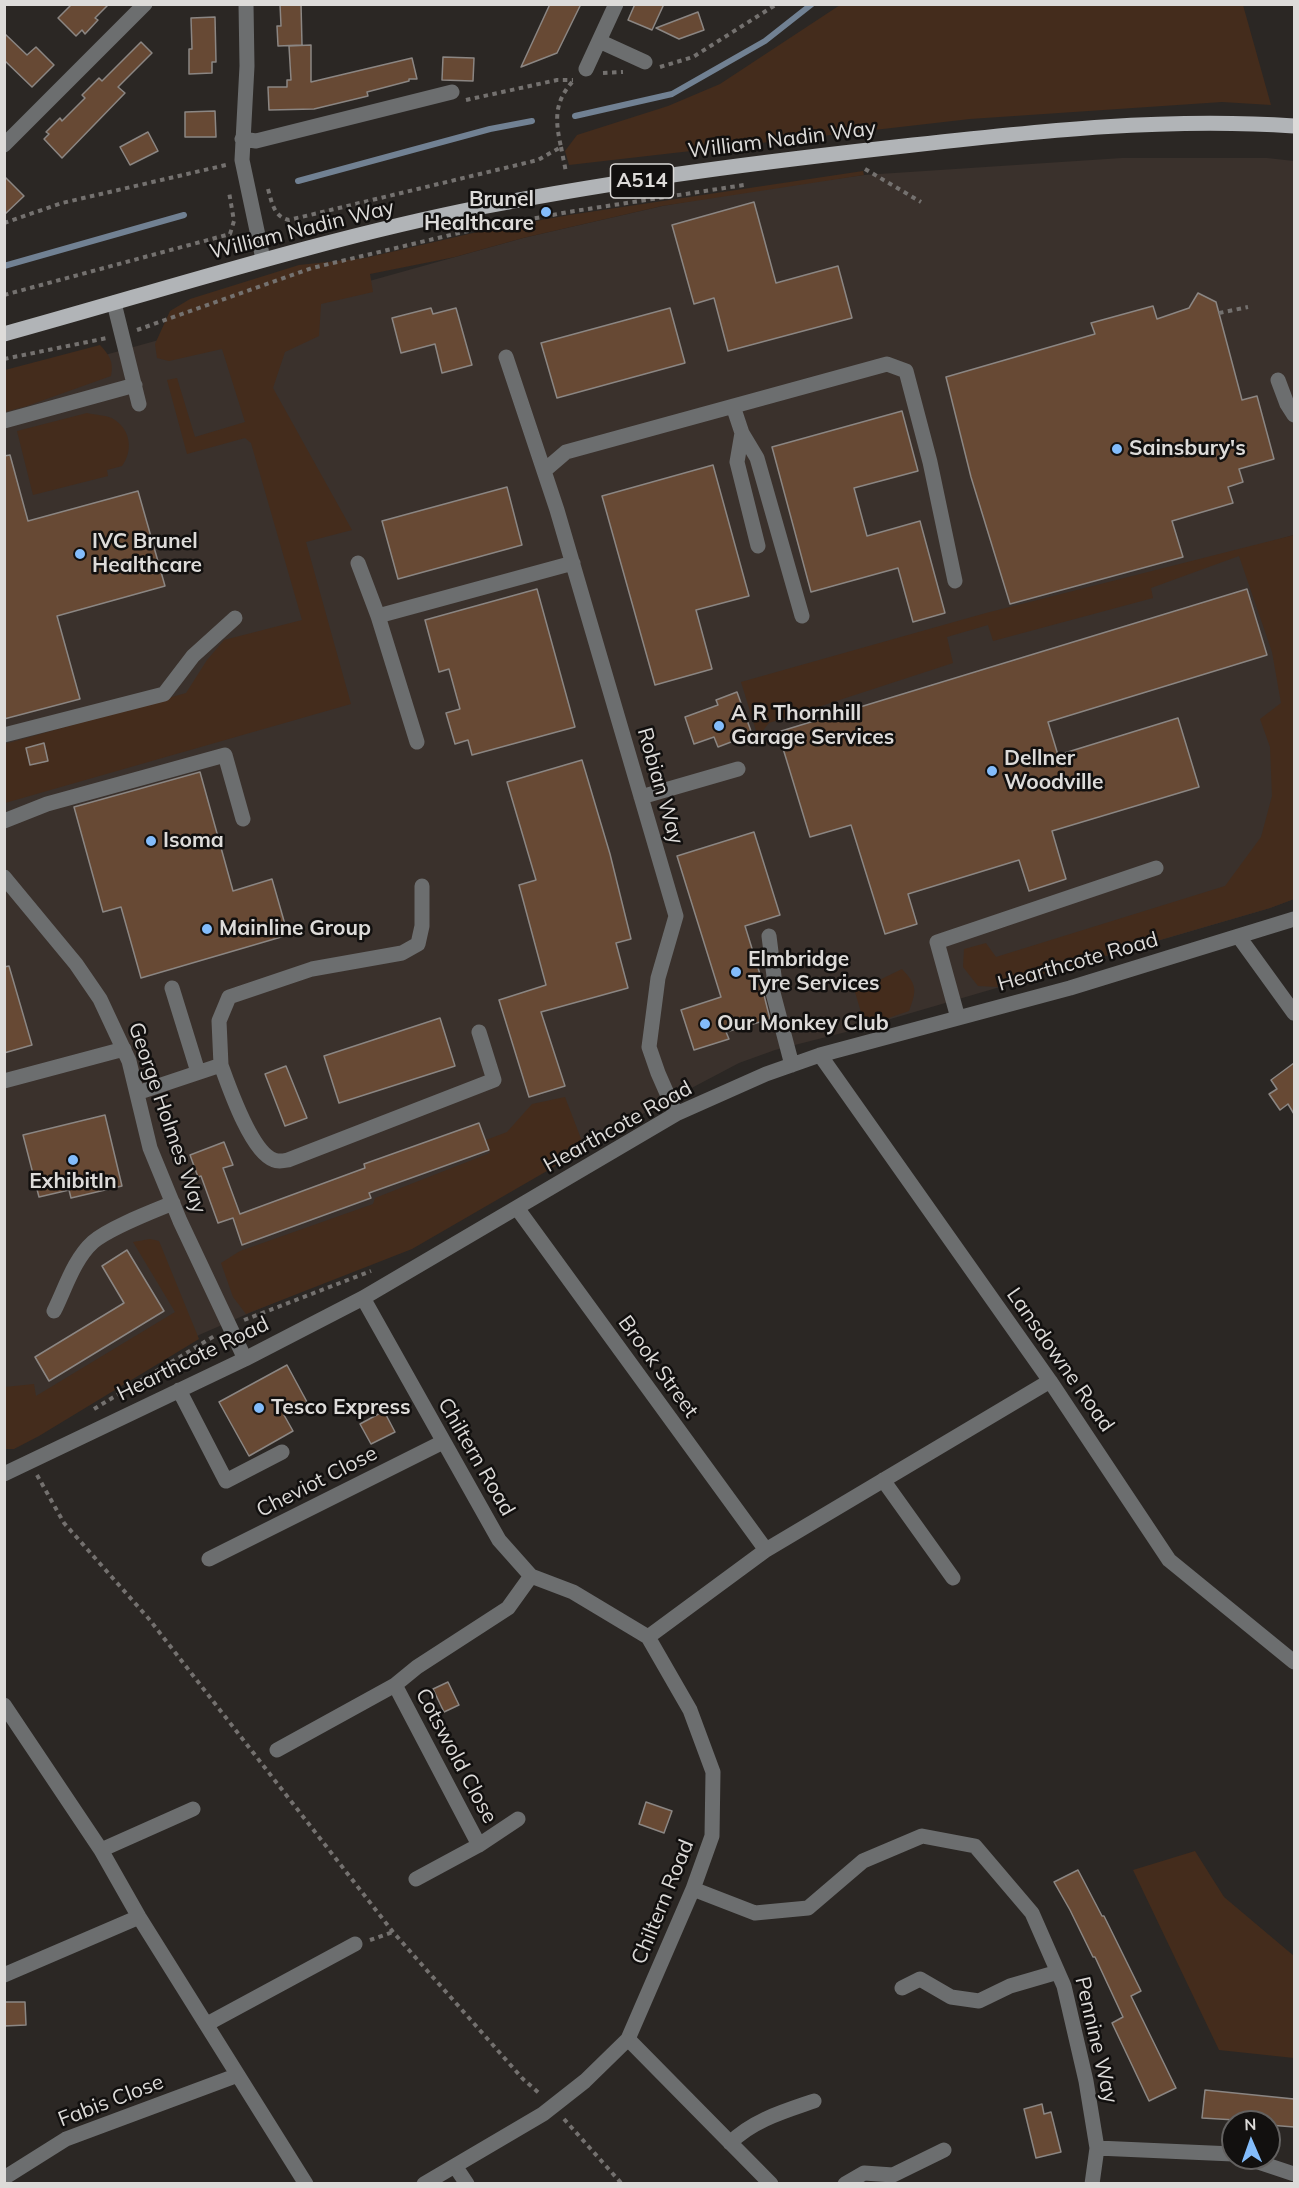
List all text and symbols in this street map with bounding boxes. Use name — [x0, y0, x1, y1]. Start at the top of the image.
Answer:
street label: William Nadin Way — [687, 116, 877, 164]
road number: A514 — [610, 164, 674, 198]
place label: Brunel Healthcare — [424, 187, 534, 237]
street label: William Nadin Way — [207, 195, 397, 265]
marker: Brunel Healthcare — [539, 205, 553, 219]
place label: Sainsbury's — [1129, 436, 1246, 462]
marker: Sainsbury's — [1110, 442, 1124, 456]
place label: IVC Brunel Healthcare — [92, 529, 202, 579]
marker: IVC Brunel Healthcare — [73, 547, 87, 561]
place label: A R Thornhill Garage Services — [731, 701, 894, 751]
marker: A R Thornhill Garage Services — [712, 719, 726, 733]
street label: Robian Way — [631, 725, 689, 847]
place label: Dellner Woodville — [1004, 746, 1103, 796]
marker: Dellner Woodville — [985, 764, 999, 778]
place label: Isoma — [163, 828, 224, 854]
marker: Isoma — [144, 834, 158, 848]
place label: Mainline Group — [219, 916, 371, 942]
marker: Mainline Group — [200, 922, 214, 936]
street label: Hearthcote Road — [995, 927, 1161, 997]
place label: Elmbridge Tyre Services — [748, 947, 880, 997]
marker: Elmbridge Tyre Services — [729, 965, 743, 979]
place label: Our Monkey Club — [717, 1011, 889, 1037]
marker: Our Monkey Club — [698, 1017, 712, 1031]
street label: George Holmes Way — [122, 1019, 212, 1217]
street label: Hearthcote Road — [539, 1076, 697, 1178]
marker: ExhibitIn — [66, 1153, 80, 1167]
place label: ExhibitIn — [29, 1169, 117, 1195]
street label: Lansdowne Road — [1001, 1283, 1119, 1437]
street label: Hearthcote Road — [113, 1311, 273, 1407]
street label: Brook Street — [613, 1311, 703, 1423]
street label: Chiltern Road — [432, 1393, 520, 1521]
place label: Tesco Express — [271, 1395, 411, 1421]
marker: Tesco Express — [252, 1401, 266, 1415]
street label: Cheviot Close — [252, 1441, 382, 1523]
street label: Cotswold Close — [410, 1684, 502, 1828]
street label: Chiltern Road — [627, 1836, 699, 1968]
street label: Pennine Way — [1069, 1974, 1123, 2106]
street label: Fabis Close — [55, 2069, 167, 2133]
north arrow — [1221, 2110, 1281, 2170]
text: N — [1244, 2114, 1257, 2134]

